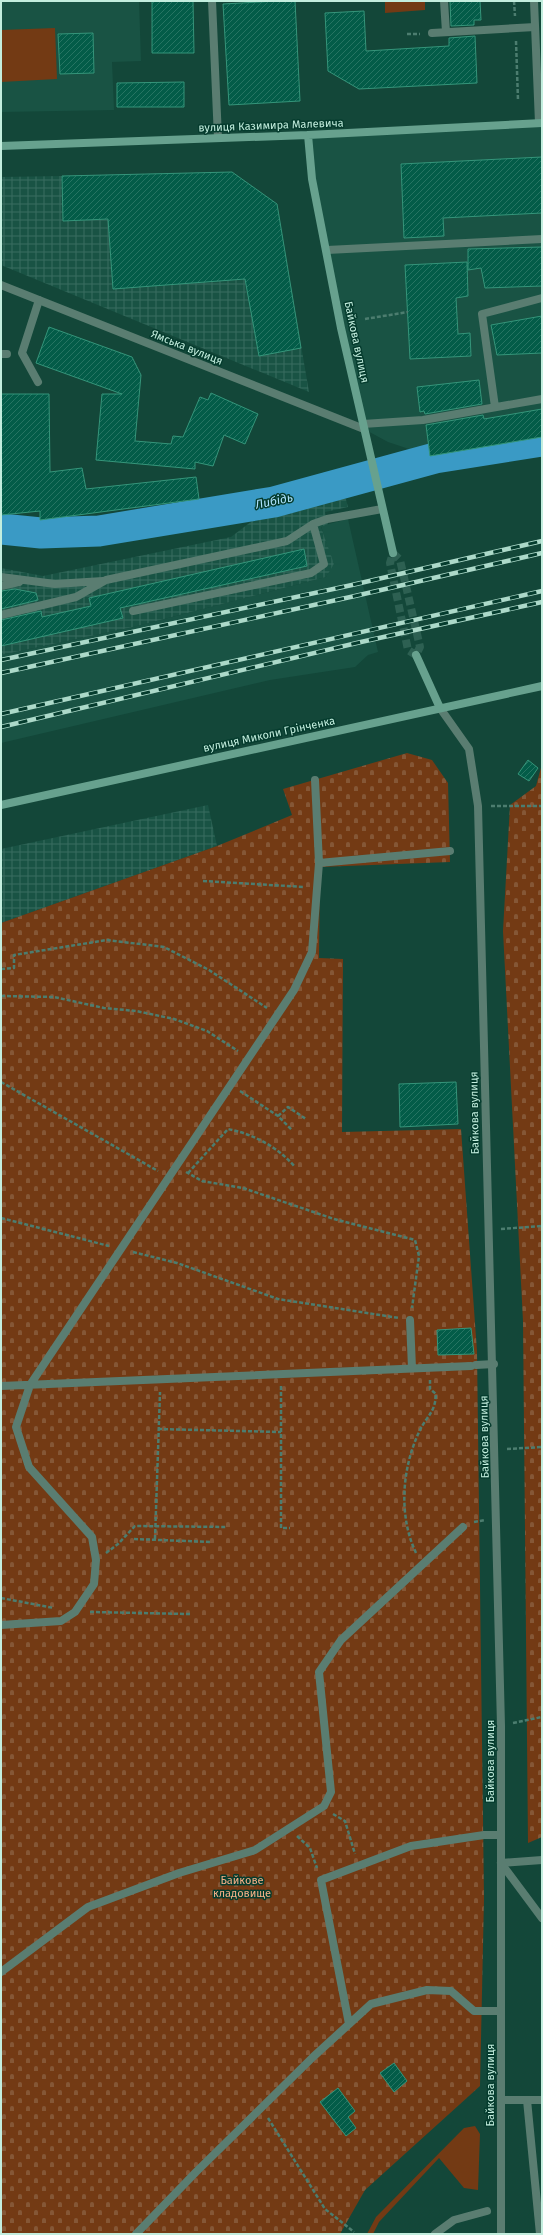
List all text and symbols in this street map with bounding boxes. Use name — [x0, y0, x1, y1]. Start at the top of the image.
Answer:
street label: вулиця Казимира Малевича — [198, 116, 344, 135]
street label: Байкова вулиця — [342, 300, 371, 384]
street label: Ямська вулиця — [149, 327, 225, 368]
water label: Либідь — [253, 490, 294, 512]
street label: вулиця Миколи Грінченка — [202, 714, 336, 755]
street label: Байкова вулиця — [467, 1072, 482, 1154]
street label: Байкова вулиця — [477, 1396, 492, 1478]
street label: Байкова вулиця — [484, 1720, 497, 1802]
park label: Байкове кладовище — [213, 1874, 271, 1900]
street label: Байкова вулиця — [484, 2044, 497, 2126]

